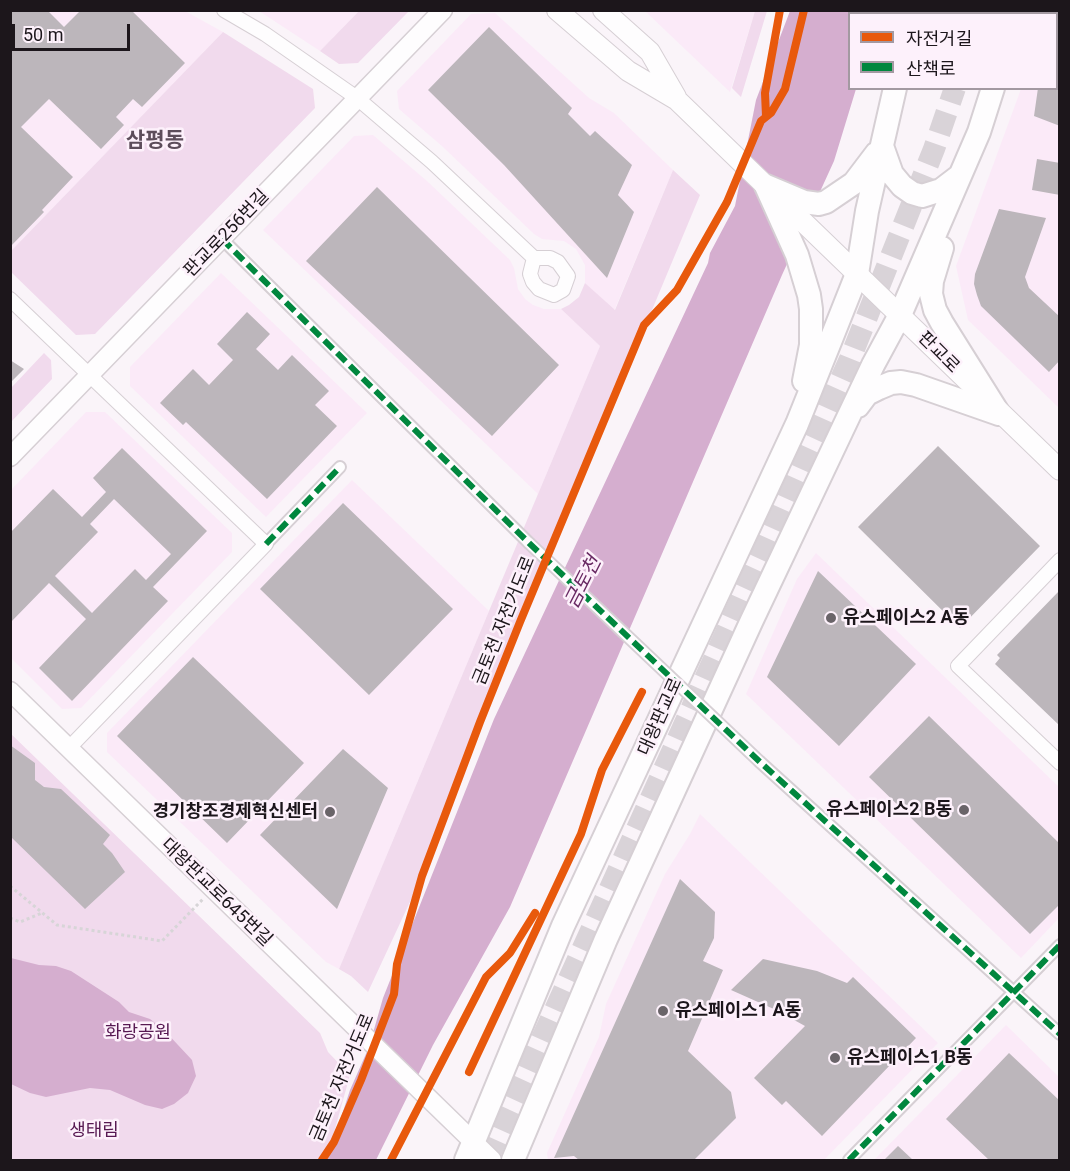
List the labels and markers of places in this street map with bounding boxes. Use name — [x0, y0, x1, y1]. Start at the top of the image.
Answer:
place label: 유스페이스2 A동 — [843, 607, 969, 629]
marker: 유스페이스2 A동 — [824, 611, 838, 625]
place label: 유스페이스2 B동 — [826, 799, 952, 821]
place label: 경기창조경제혁신센터 — [152, 801, 318, 823]
marker: 유스페이스2 B동 — [957, 803, 971, 817]
marker: 경기창조경제혁신센터 — [323, 805, 337, 819]
place label: 유스페이스1 A동 — [675, 1000, 801, 1022]
marker: 유스페이스1 A동 — [656, 1004, 670, 1018]
place label: 유스페이스1 B동 — [847, 1047, 973, 1069]
marker: 유스페이스1 B동 — [828, 1051, 842, 1065]

